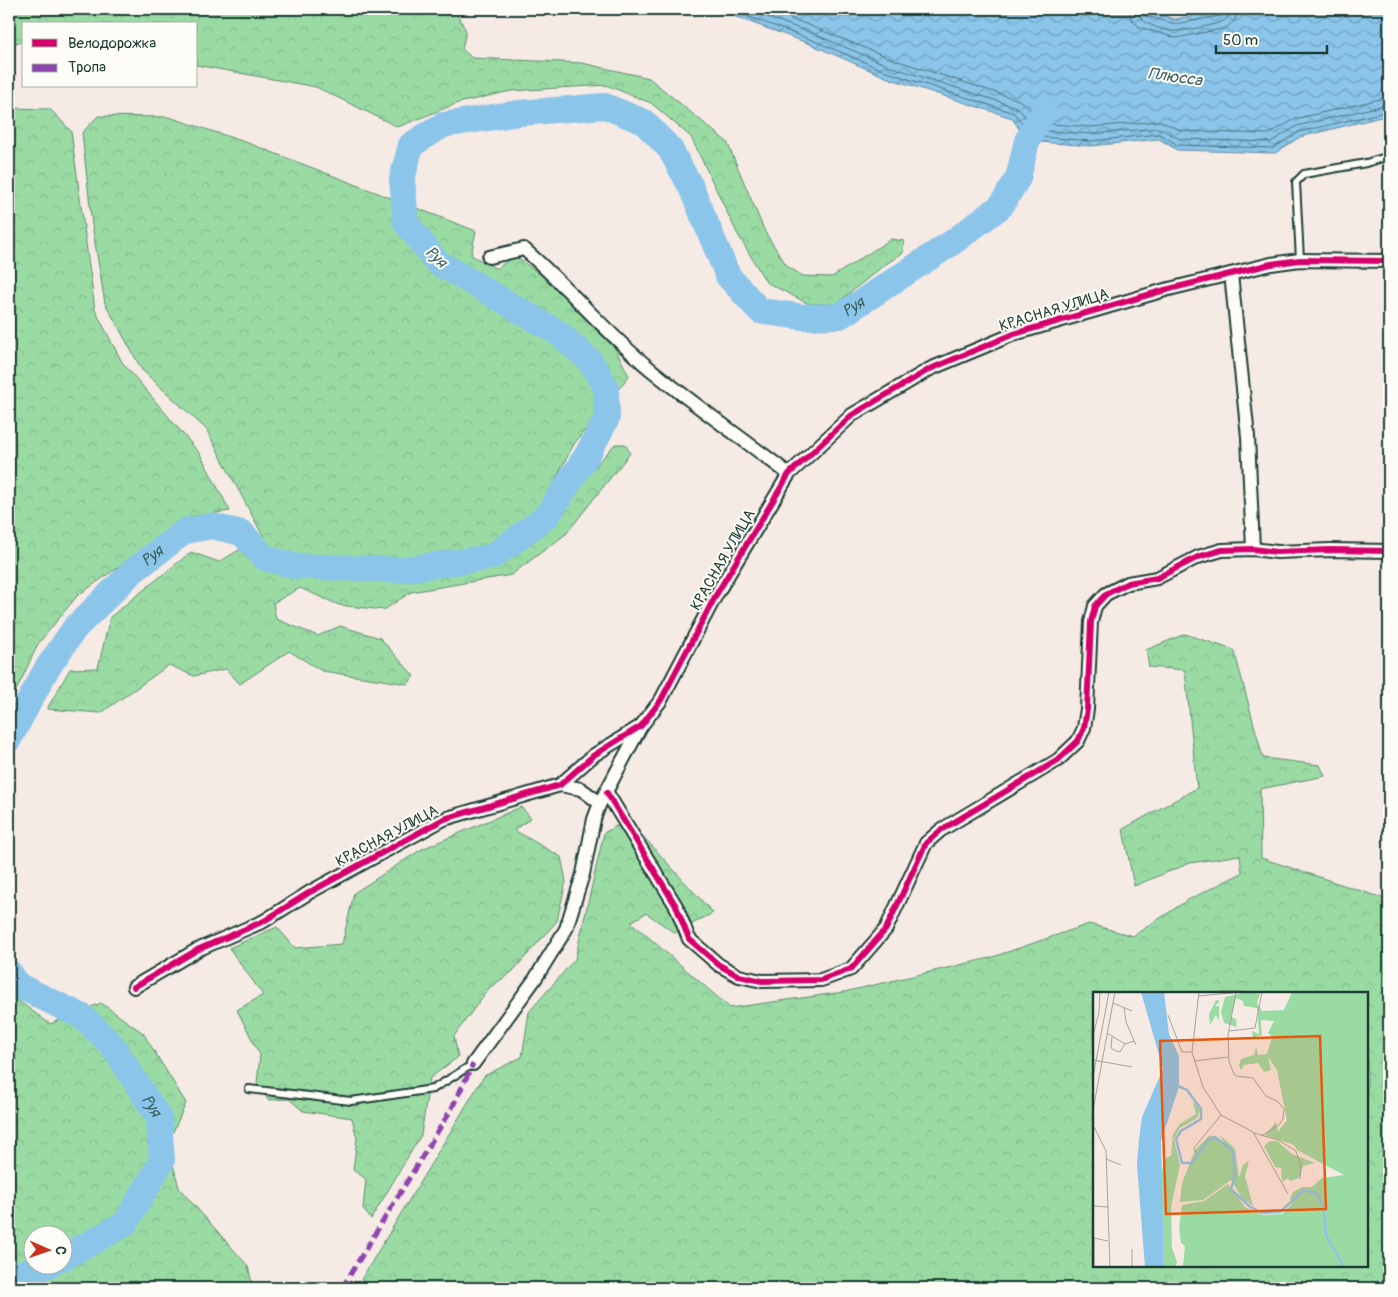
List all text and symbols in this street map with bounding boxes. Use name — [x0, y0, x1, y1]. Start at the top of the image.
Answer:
legend — [22, 22, 198, 88]
scale bar — [1216, 22, 1327, 54]
text: 50 m — [1223, 31, 1258, 50]
text: Велодорожка — [68, 34, 156, 53]
text: Тропа — [68, 58, 106, 77]
water label: Плюсса — [1147, 63, 1205, 91]
water label: Руя — [421, 242, 452, 273]
street label: КРАСНАЯ УЛИЦА — [997, 284, 1111, 336]
water label: Руя — [839, 292, 869, 322]
street label: КРАСНАЯ УЛИЦА — [686, 506, 760, 614]
water label: Руя — [137, 541, 168, 571]
street label: КРАСНАЯ УЛИЦА — [332, 801, 442, 871]
inset map — [1093, 992, 1368, 1267]
water label: Руя — [137, 1091, 166, 1122]
north arrow — [22, 1224, 72, 1274]
text: С — [52, 1246, 69, 1255]

